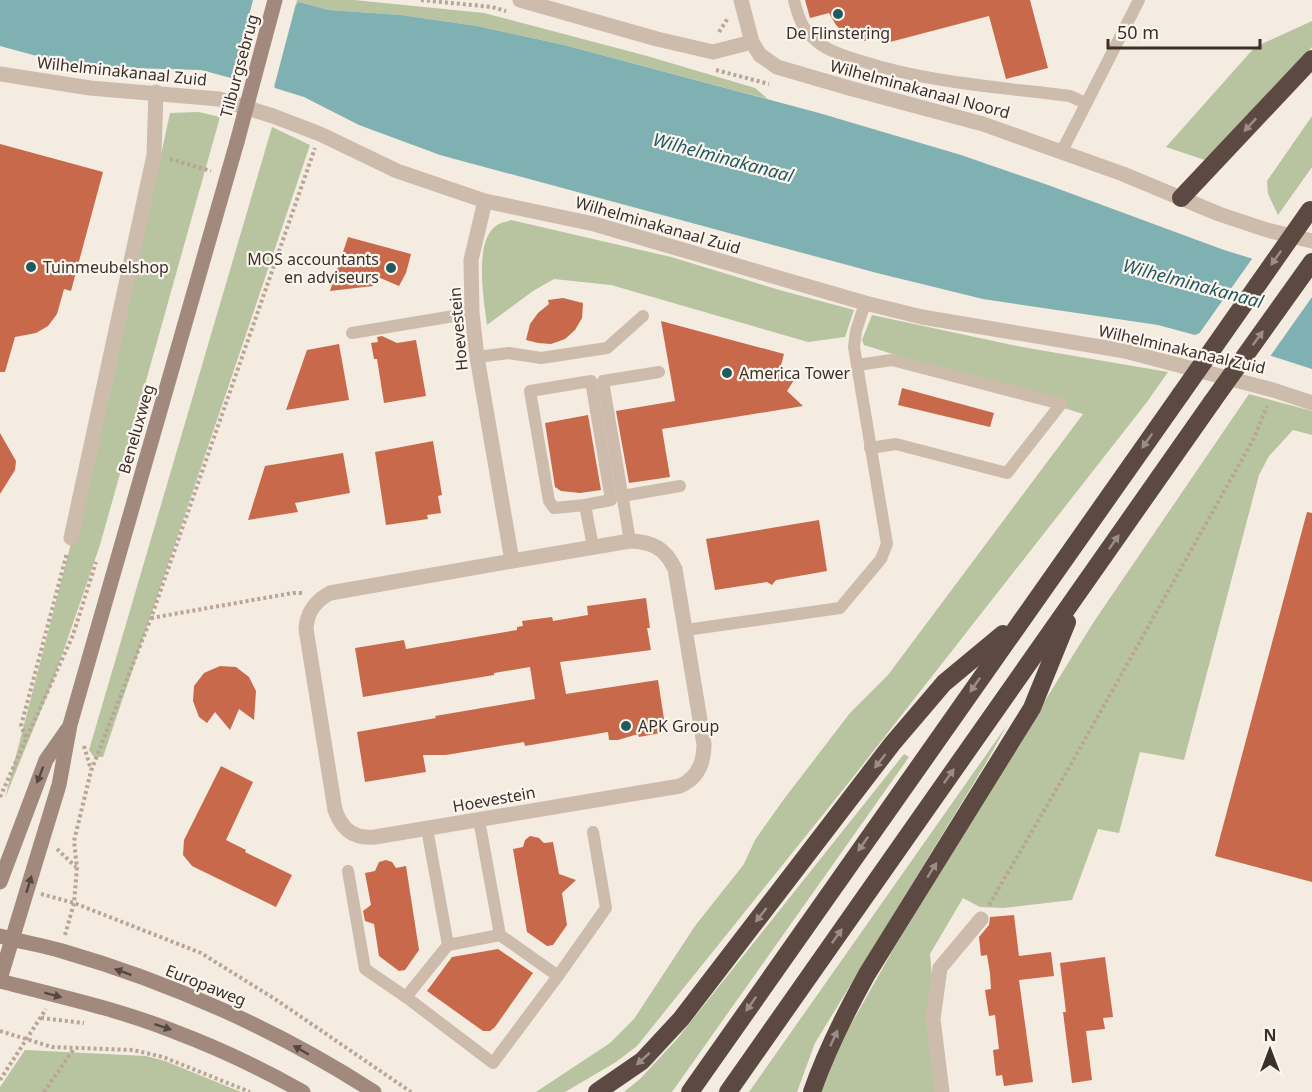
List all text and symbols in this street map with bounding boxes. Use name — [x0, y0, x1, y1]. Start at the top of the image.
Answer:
marker: De Flinstering — [831, 7, 845, 21]
street label: Tilburgsebrug — [215, 12, 263, 120]
scale bar — [1108, 12, 1260, 50]
text: 50 m — [1117, 20, 1159, 44]
place label: De Flinstering — [786, 22, 890, 44]
street label: Wilhelminakanaal Zuid — [36, 51, 208, 91]
street label: Wilhelminakanaal Noord — [828, 54, 1012, 124]
one-way arrow — [1243, 118, 1257, 132]
water label: Wilhelminakanaal — [650, 127, 796, 187]
street label: Wilhelminakanaal Zuid — [573, 191, 743, 259]
place label: MOS accountants en adviseurs — [247, 248, 379, 288]
one-way arrow — [1270, 250, 1282, 266]
water label: Wilhelminakanaal — [1120, 253, 1266, 313]
place label: Tuinmeubelshop — [43, 256, 169, 278]
marker: Tuinmeubelshop — [24, 260, 38, 274]
marker: MOS accountants en adviseurs — [384, 261, 398, 275]
street label: Hoevestein — [443, 286, 473, 372]
street label: Wilhelminakanaal Zuid — [1096, 319, 1268, 379]
one-way arrow — [1252, 330, 1264, 346]
place label: America Tower — [739, 362, 850, 384]
marker: America Tower — [720, 366, 734, 380]
street label: Beneluxweg — [113, 382, 159, 476]
one-way arrow — [1141, 433, 1153, 449]
one-way arrow — [1108, 534, 1120, 550]
one-way arrow — [969, 676, 981, 692]
place label: APK Group — [638, 715, 719, 737]
marker: APK Group — [619, 719, 633, 733]
one-way arrow — [874, 752, 886, 768]
one-way arrow — [35, 766, 44, 784]
one-way arrow — [943, 769, 955, 785]
street label: Hoevestein — [451, 781, 537, 817]
one-way arrow — [857, 836, 869, 852]
one-way arrow — [927, 862, 938, 878]
one-way arrow — [25, 875, 34, 893]
one-way arrow — [756, 908, 768, 923]
one-way arrow — [831, 928, 843, 944]
street label: Europaweg — [162, 959, 250, 1011]
one-way arrow — [114, 967, 132, 977]
one-way arrow — [45, 991, 63, 1000]
one-way arrow — [746, 996, 757, 1012]
north arrow — [1240, 1020, 1300, 1080]
one-way arrow — [154, 1023, 172, 1032]
text: N — [1263, 1024, 1277, 1046]
one-way arrow — [830, 1030, 839, 1047]
one-way arrow — [293, 1045, 310, 1055]
one-way arrow — [635, 1052, 650, 1066]

